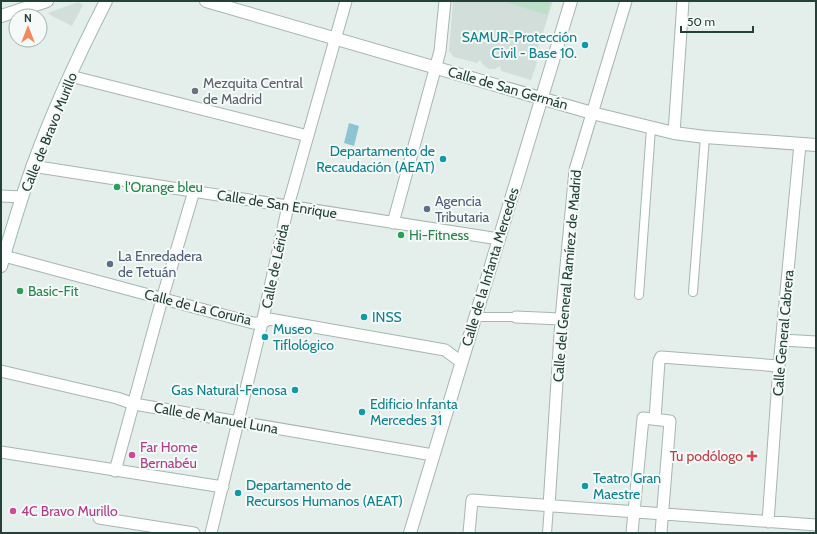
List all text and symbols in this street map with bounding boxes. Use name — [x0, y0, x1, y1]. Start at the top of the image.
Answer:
north arrow — [8, 8, 48, 48]
scale bar — [681, 8, 753, 34]
text: N — [24, 11, 32, 25]
text: 50 m — [687, 14, 715, 29]
place label: SAMUR-Protección Civil - Base 10. — [462, 28, 577, 62]
marker: SAMUR-Protección Civil - Base 10. — [580, 40, 590, 50]
street label: Calle de San Germán — [446, 62, 570, 114]
street label: Calle de Bravo Murillo — [17, 69, 81, 194]
place label: Mezquita Central de Madrid — [203, 74, 304, 108]
marker: Mezquita Central de Madrid — [190, 86, 200, 96]
place label: Departamento de Recaudación (AEAT) — [316, 142, 435, 176]
marker: Departamento de Recaudación (AEAT) — [438, 154, 448, 164]
street label: Calle del General Ramírez de Madrid — [549, 169, 585, 383]
place label: l'Orange bleu — [125, 178, 203, 196]
marker: l'Orange bleu — [112, 182, 122, 192]
street label: Calle de la Infanta Mercedes — [457, 185, 523, 349]
street label: Calle de San Enrique — [216, 186, 338, 222]
place label: Agencia Tributaria — [435, 192, 490, 226]
marker: Agencia Tributaria — [422, 204, 432, 214]
street label: Calle de Lérida — [257, 222, 293, 310]
place label: Hi-Fitness — [409, 226, 469, 244]
marker: Hi-Fitness — [396, 230, 406, 240]
place label: La Enredadera de Tetuán — [118, 247, 203, 281]
marker: La Enredadera de Tetuán — [105, 259, 115, 269]
street label: Calle General Cabrera — [769, 269, 798, 397]
place label: Basic-Fit — [28, 282, 79, 300]
street label: Calle de La Coruña — [143, 285, 254, 329]
marker: Basic-Fit — [15, 286, 25, 296]
place label: INSS — [372, 308, 402, 326]
marker: INSS — [359, 312, 369, 322]
place label: Museo Tiflológico — [273, 320, 334, 354]
marker: Museo Tiflológico — [260, 332, 270, 342]
place label: Gas Natural-Fenosa — [171, 381, 287, 399]
marker: Gas Natural-Fenosa — [290, 385, 300, 395]
place label: Edificio Infanta Mercedes 31 — [370, 395, 458, 429]
street label: Calle de Manuel Luna — [152, 398, 280, 438]
marker: Edificio Infanta Mercedes 31 — [357, 407, 367, 417]
place label: Far Home Bernabéu — [140, 438, 198, 472]
place label: Tu podólogo — [670, 447, 743, 465]
marker: Far Home Bernabéu — [127, 450, 137, 460]
marker: Tu podólogo — [746, 450, 758, 462]
place label: Teatro Gran Maestre — [593, 469, 661, 503]
place label: Departamento de Recursos Humanos (AEAT) — [246, 476, 403, 510]
marker: Teatro Gran Maestre — [580, 481, 590, 491]
marker: Departamento de Recursos Humanos (AEAT) — [233, 488, 243, 498]
place label: 4C Bravo Murillo — [21, 502, 118, 520]
marker: 4C Bravo Murillo — [8, 506, 18, 516]

